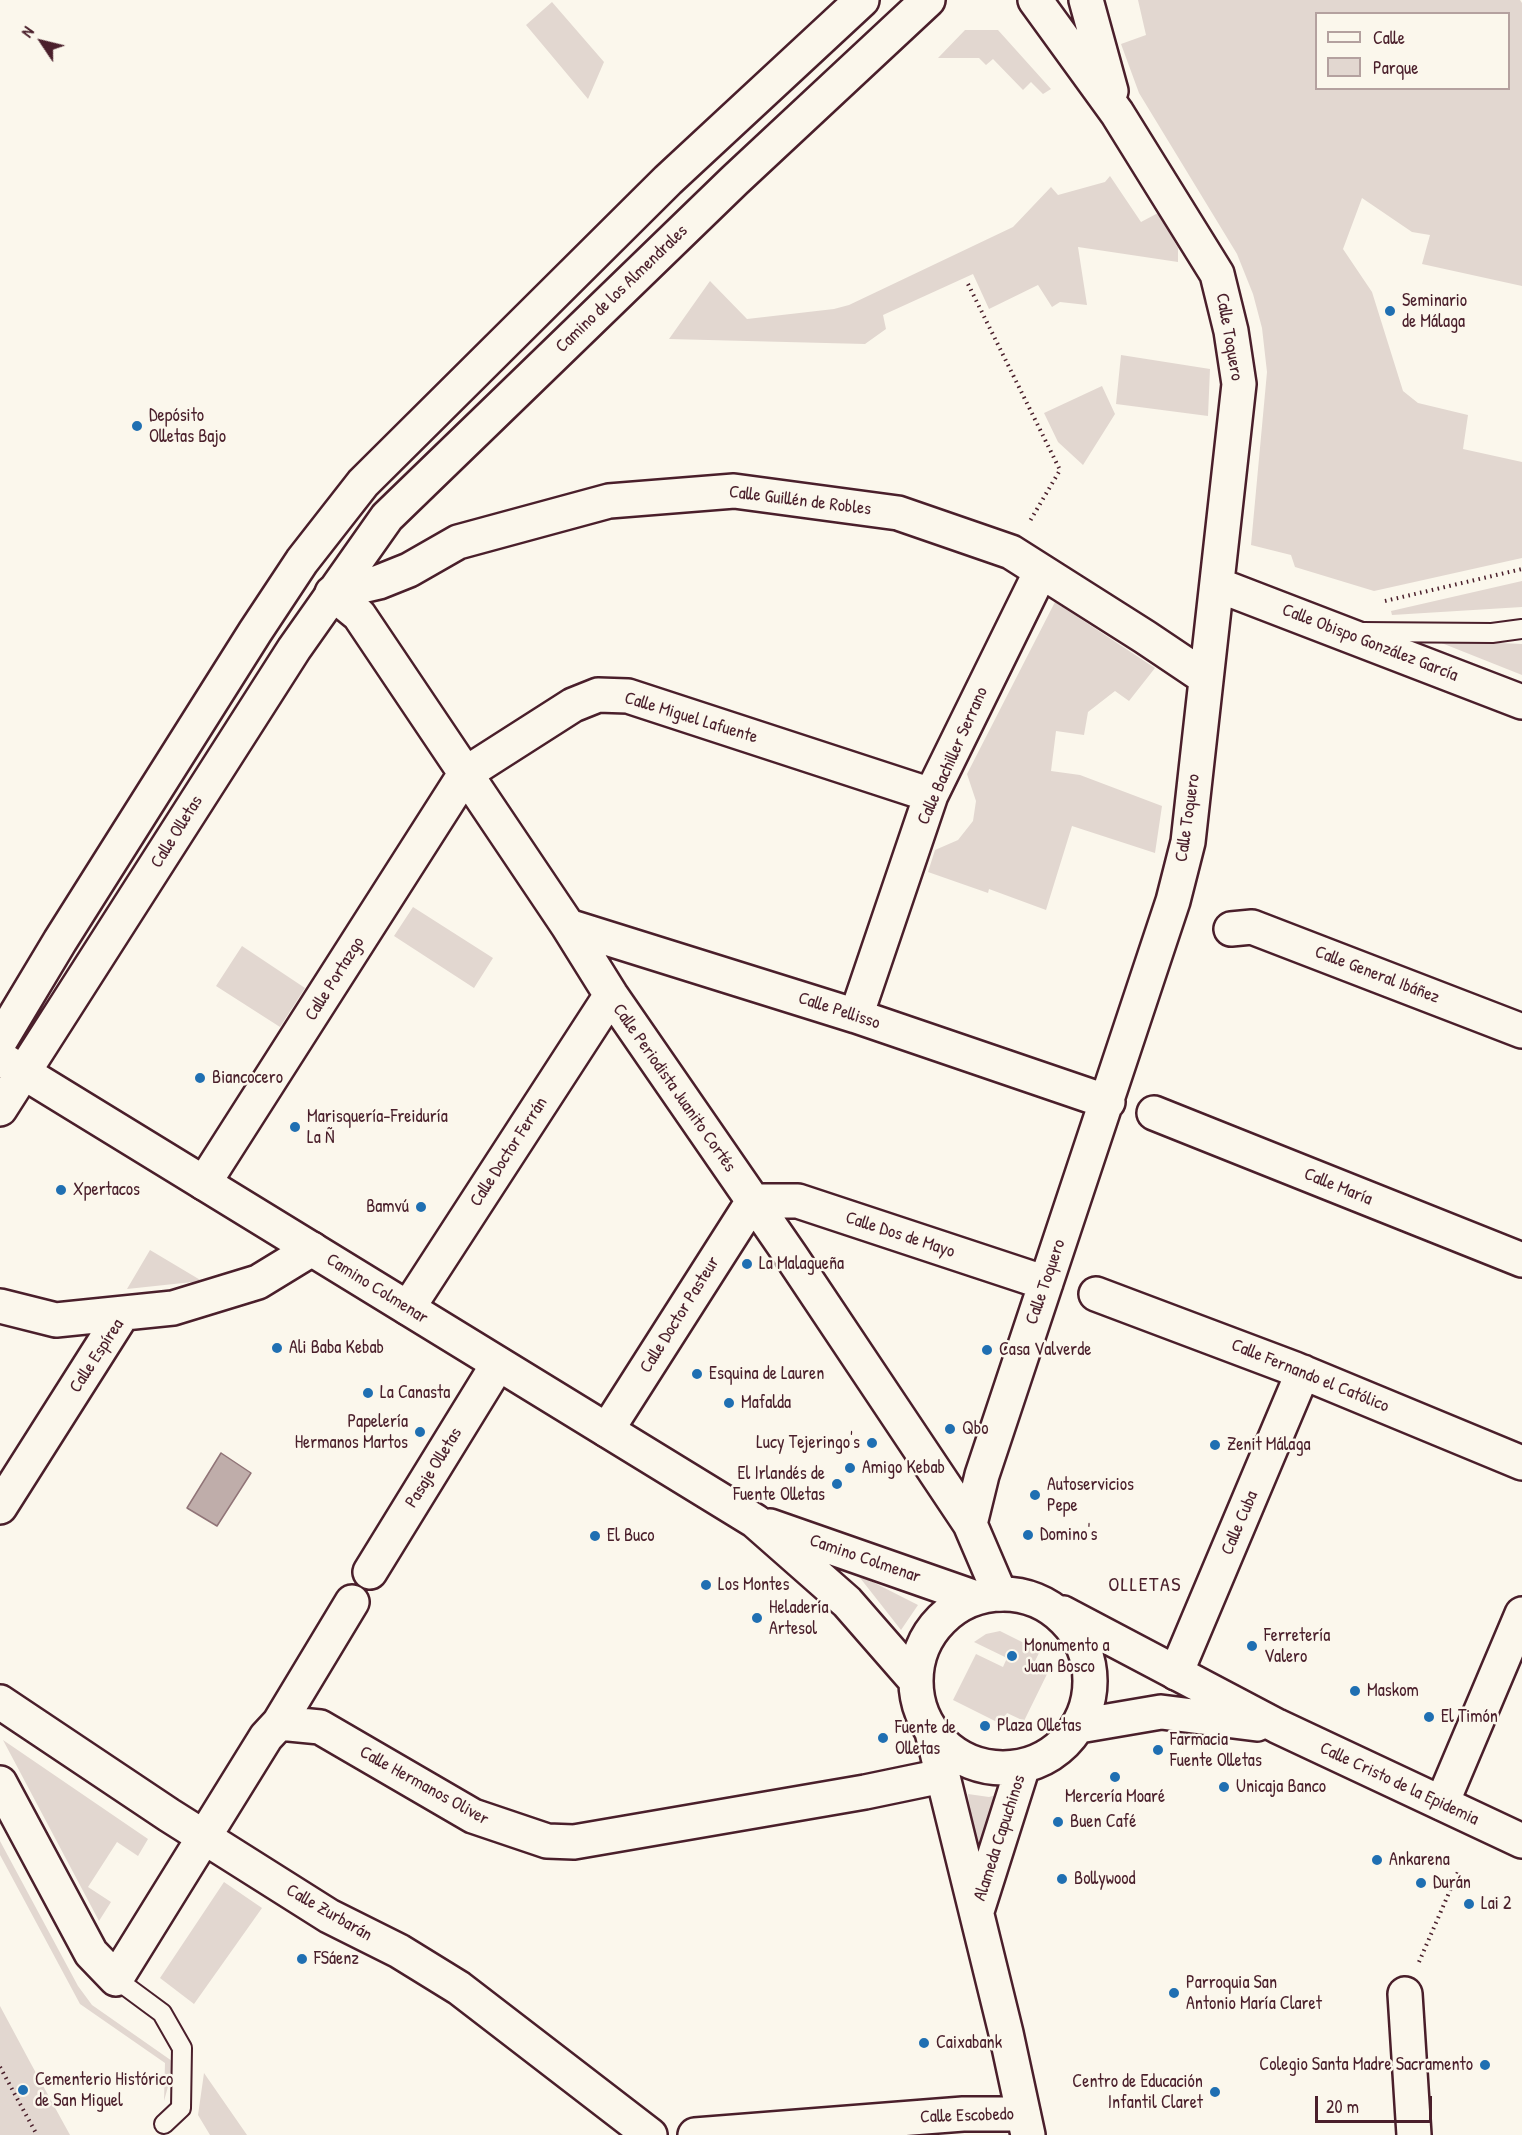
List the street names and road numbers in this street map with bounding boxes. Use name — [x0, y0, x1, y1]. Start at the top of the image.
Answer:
street label: Camino de los Almendrales — [551, 220, 693, 358]
street label: Calle Toquero — [1211, 292, 1247, 382]
street label: Calle Guillén de Robles — [728, 482, 872, 520]
street label: Calle Obispo González García — [1279, 599, 1461, 687]
street label: Calle Bachiller Serrano — [913, 684, 993, 828]
street label: Calle Miguel Lafuente — [622, 687, 760, 749]
street label: Calle Toquero — [1171, 773, 1205, 863]
street label: Calle Olletas — [146, 792, 208, 872]
street label: Calle Portazgo — [301, 933, 369, 1025]
street label: Calle General Ibáñez — [1312, 941, 1442, 1009]
street label: Calle Pellisso — [795, 988, 883, 1034]
street label: Calle Periodista Juanito Cortés — [608, 1000, 740, 1176]
street label: Calle Doctor Ferrán — [466, 1093, 552, 1211]
street label: Calle María — [1301, 1164, 1375, 1210]
street label: Calle Dos de Mayo — [843, 1207, 957, 1263]
street label: Calle Toquero — [1021, 1237, 1071, 1327]
street label: Camino Colmenar — [322, 1249, 432, 1329]
street label: Calle Doctor Pasteur — [635, 1253, 725, 1377]
street label: Calle Espírea — [65, 1315, 129, 1397]
street label: Calle Fernando el Católico — [1228, 1335, 1392, 1417]
street label: Pasaje Olletas — [401, 1424, 467, 1512]
street label: Calle Cuba — [1217, 1488, 1263, 1558]
street label: Camino Colmenar — [807, 1530, 923, 1588]
street label: Calle Cristo de la Epidemia — [1316, 1738, 1482, 1830]
street label: Calle Hermanos Oliver — [356, 1742, 492, 1830]
street label: Alameda Capuchinos — [969, 1772, 1031, 1904]
street label: Calle Zurbarán — [282, 1880, 376, 1946]
street label: Calle Escobedo — [920, 2104, 1014, 2128]

